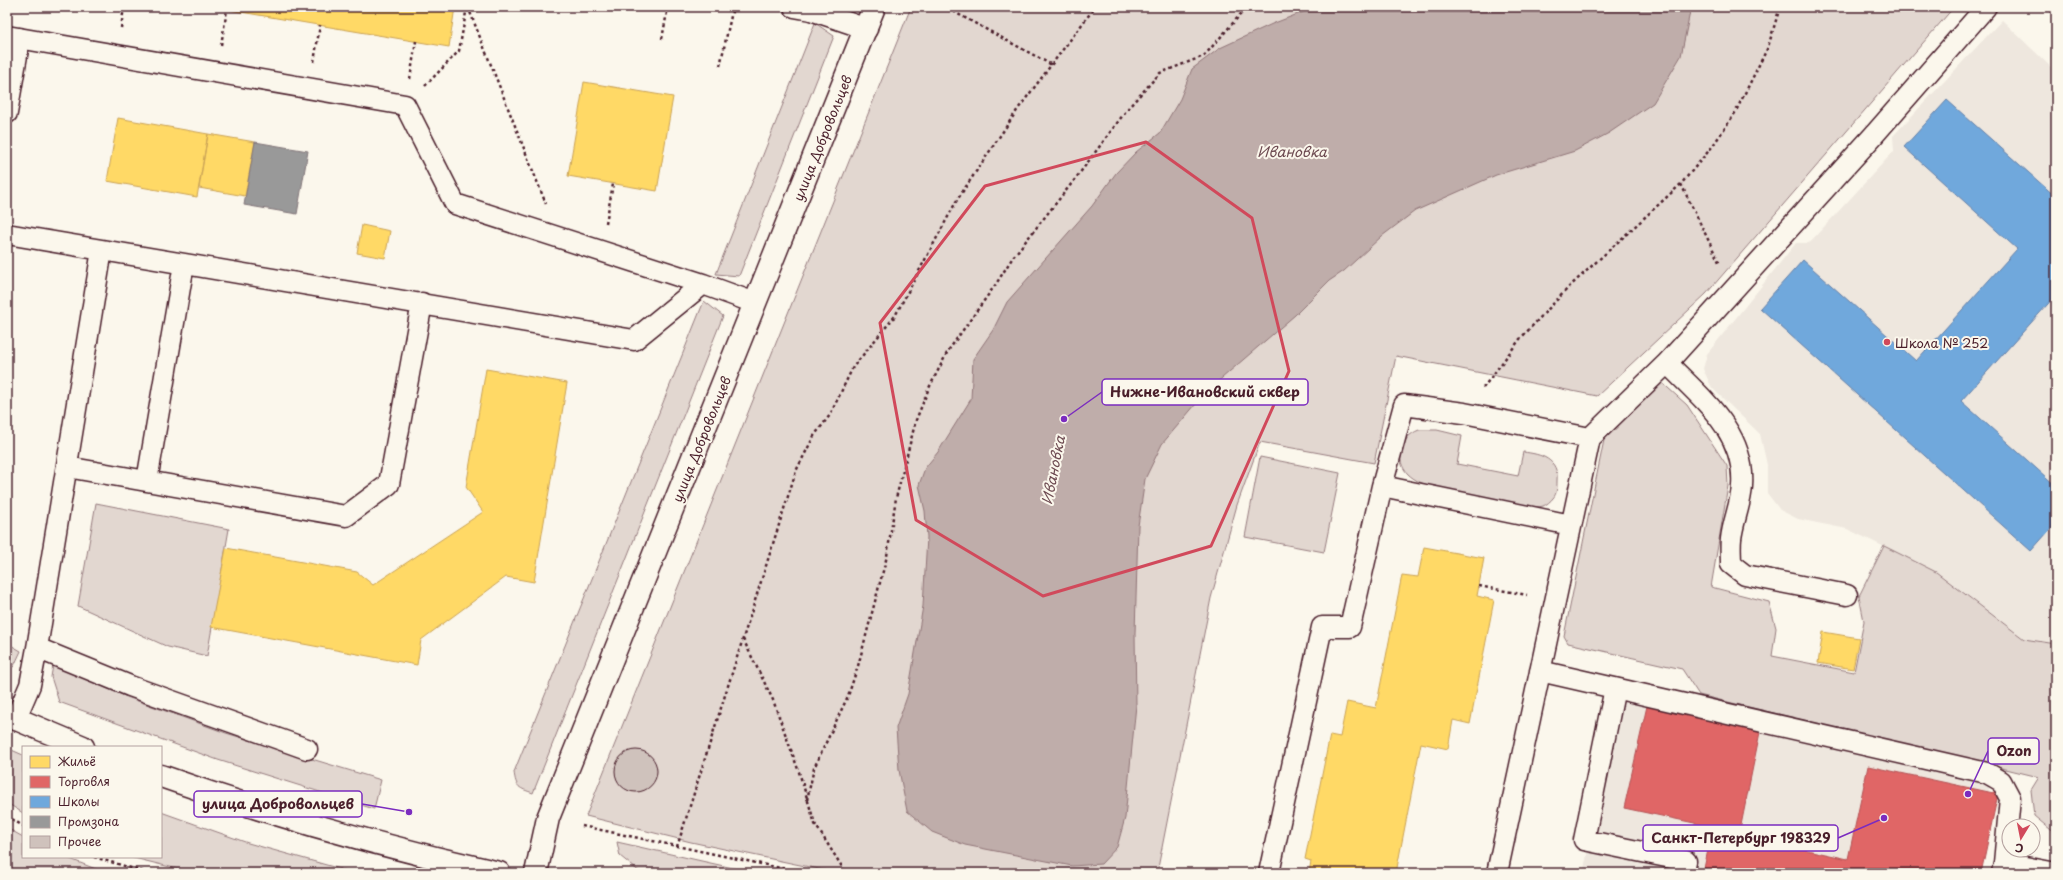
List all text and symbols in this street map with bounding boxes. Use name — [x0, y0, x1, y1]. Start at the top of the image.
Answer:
street label: улица Добровольцев — [788, 72, 856, 204]
water label: Ивановка — [1257, 141, 1328, 162]
place label: Школа № 252 — [1895, 333, 1988, 352]
marker: Школа № 252 — [1882, 337, 1892, 347]
street label: улица Добровольцев — [667, 373, 735, 505]
callout: Нижне-Ивановский сквер — [1102, 379, 1308, 405]
text: Нижне-Ивановский сквер — [1110, 381, 1300, 402]
water label: Ивановка — [1036, 433, 1070, 506]
callout: Ozon — [1988, 738, 2039, 764]
text: Ozon — [1996, 740, 2032, 761]
legend — [22, 746, 162, 858]
text: Жильё — [57, 752, 96, 770]
text: Торговля — [58, 772, 110, 790]
callout: улица Добровольцев — [194, 791, 362, 817]
text: Школы — [58, 792, 100, 810]
text: улица Добровольцев — [202, 793, 354, 814]
text: Промзона — [58, 812, 120, 830]
north arrow — [2001, 818, 2041, 858]
callout: Санкт-Петербург 198329 — [1643, 825, 1838, 851]
text: Санкт-Петербург 198329 — [1651, 827, 1831, 848]
text: Прочее — [58, 832, 102, 850]
text: С — [2014, 839, 2025, 857]

